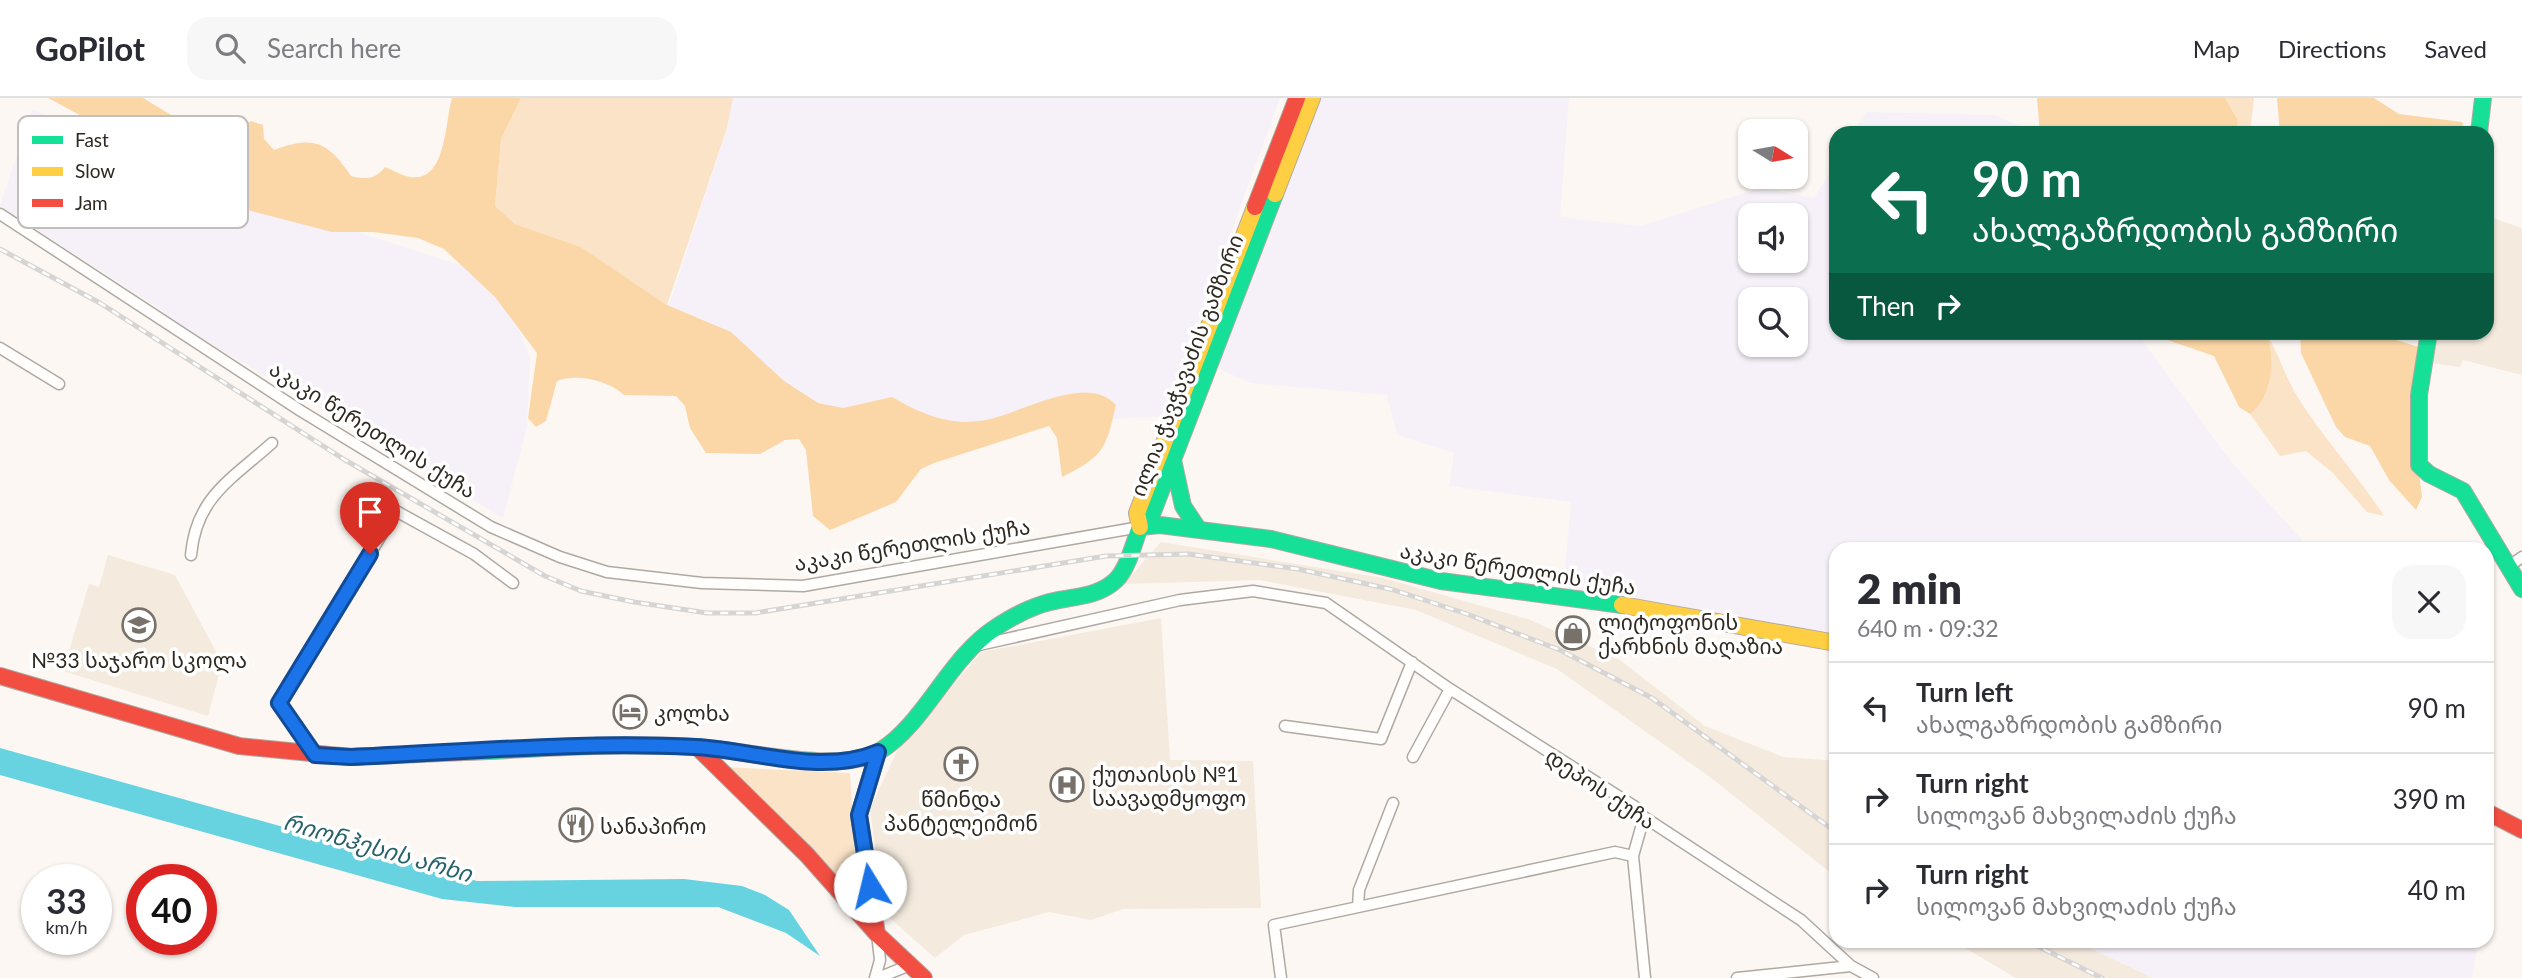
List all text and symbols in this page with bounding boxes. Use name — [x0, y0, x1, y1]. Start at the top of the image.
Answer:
search box — [187, 17, 677, 80]
text: GoPilot — [35, 28, 145, 68]
icon: search — [211, 29, 249, 67]
text: Search here — [267, 32, 401, 64]
text: Map — [2193, 34, 2240, 63]
text: Directions — [2278, 34, 2386, 63]
text: Saved — [2424, 34, 2487, 63]
legend — [18, 116, 248, 228]
north arrow — [1738, 119, 1808, 189]
map controls — [1738, 119, 1808, 357]
text: Fast — [75, 128, 109, 151]
text: 90 m — [1972, 149, 2082, 207]
icon: left — [1857, 154, 1948, 245]
text: Slow — [75, 159, 115, 182]
text: Jam — [75, 191, 108, 214]
button: sound — [1738, 203, 1808, 273]
text: ახალგაზრდობის გამზირი — [1972, 210, 2398, 249]
street label: ილია ჭავჭავაძის გამზირი — [1124, 231, 1249, 500]
button: search — [1738, 287, 1808, 357]
icon: right — [1929, 287, 1967, 325]
text: Then — [1857, 290, 1915, 322]
street label: აკაკი წერეთლის ქუჩა — [264, 355, 481, 504]
pin — [340, 482, 400, 554]
icon: arrive — [351, 493, 389, 531]
street label: აკაკი წერეთლის ქუჩა — [792, 513, 1032, 577]
street label: აკაკი წერეთლის ქუჩა — [1398, 537, 1638, 601]
text: 2 min — [1857, 563, 1962, 613]
button: close — [2392, 565, 2466, 639]
school or university icon: №33 საჯარო სკოლა — [120, 606, 158, 644]
place label: ლიტოფონის ქარხნის მაღაზია — [1598, 609, 1783, 660]
shop icon: ლიტოფონის ქარხნის მაღაზია — [1554, 614, 1592, 652]
text: 640 m · 09:32 — [1857, 614, 1999, 642]
place label: №33 საჯარო სკოლა — [31, 647, 247, 674]
text: Turn left — [1916, 676, 2013, 708]
icon: left — [1857, 689, 1895, 727]
text: 90 m — [2408, 692, 2466, 724]
hotel icon: კოლხა — [611, 693, 649, 731]
place label: კოლხა — [654, 700, 730, 727]
text: ახალგაზრდობის გამზირი — [1916, 710, 2222, 738]
street label: დეპოს ქუჩა — [1540, 742, 1660, 835]
church icon: წმინდა პანტელეიმონ — [942, 745, 980, 783]
place label: ქუთაისის №1 საავადმყოფო — [1092, 761, 1246, 812]
hospital icon: ქუთაისის №1 საავადმყოფო — [1048, 766, 1086, 804]
text: Turn right — [1916, 767, 2029, 799]
icon: right — [1857, 780, 1895, 818]
text: 390 m — [2393, 783, 2466, 815]
place label: წმინდა პანტელეიმონ — [884, 786, 1038, 837]
text: სილოვან მახვილაძის ქუჩა — [1916, 801, 2237, 829]
restaurant icon: სანაპირო — [557, 806, 595, 844]
water label: რიონჰესის არხი — [280, 807, 476, 888]
place label: სანაპირო — [600, 813, 706, 838]
position arrow — [833, 849, 907, 923]
text: Turn right — [1916, 858, 2029, 890]
speed limit sign: 40 — [126, 864, 217, 955]
icon: right — [1857, 871, 1895, 909]
text: 40 m — [2408, 874, 2466, 906]
text: 33 — [46, 879, 87, 921]
text: სილოვან მახვილაძის ქუჩა — [1916, 892, 2237, 920]
text: km/h — [45, 916, 88, 938]

